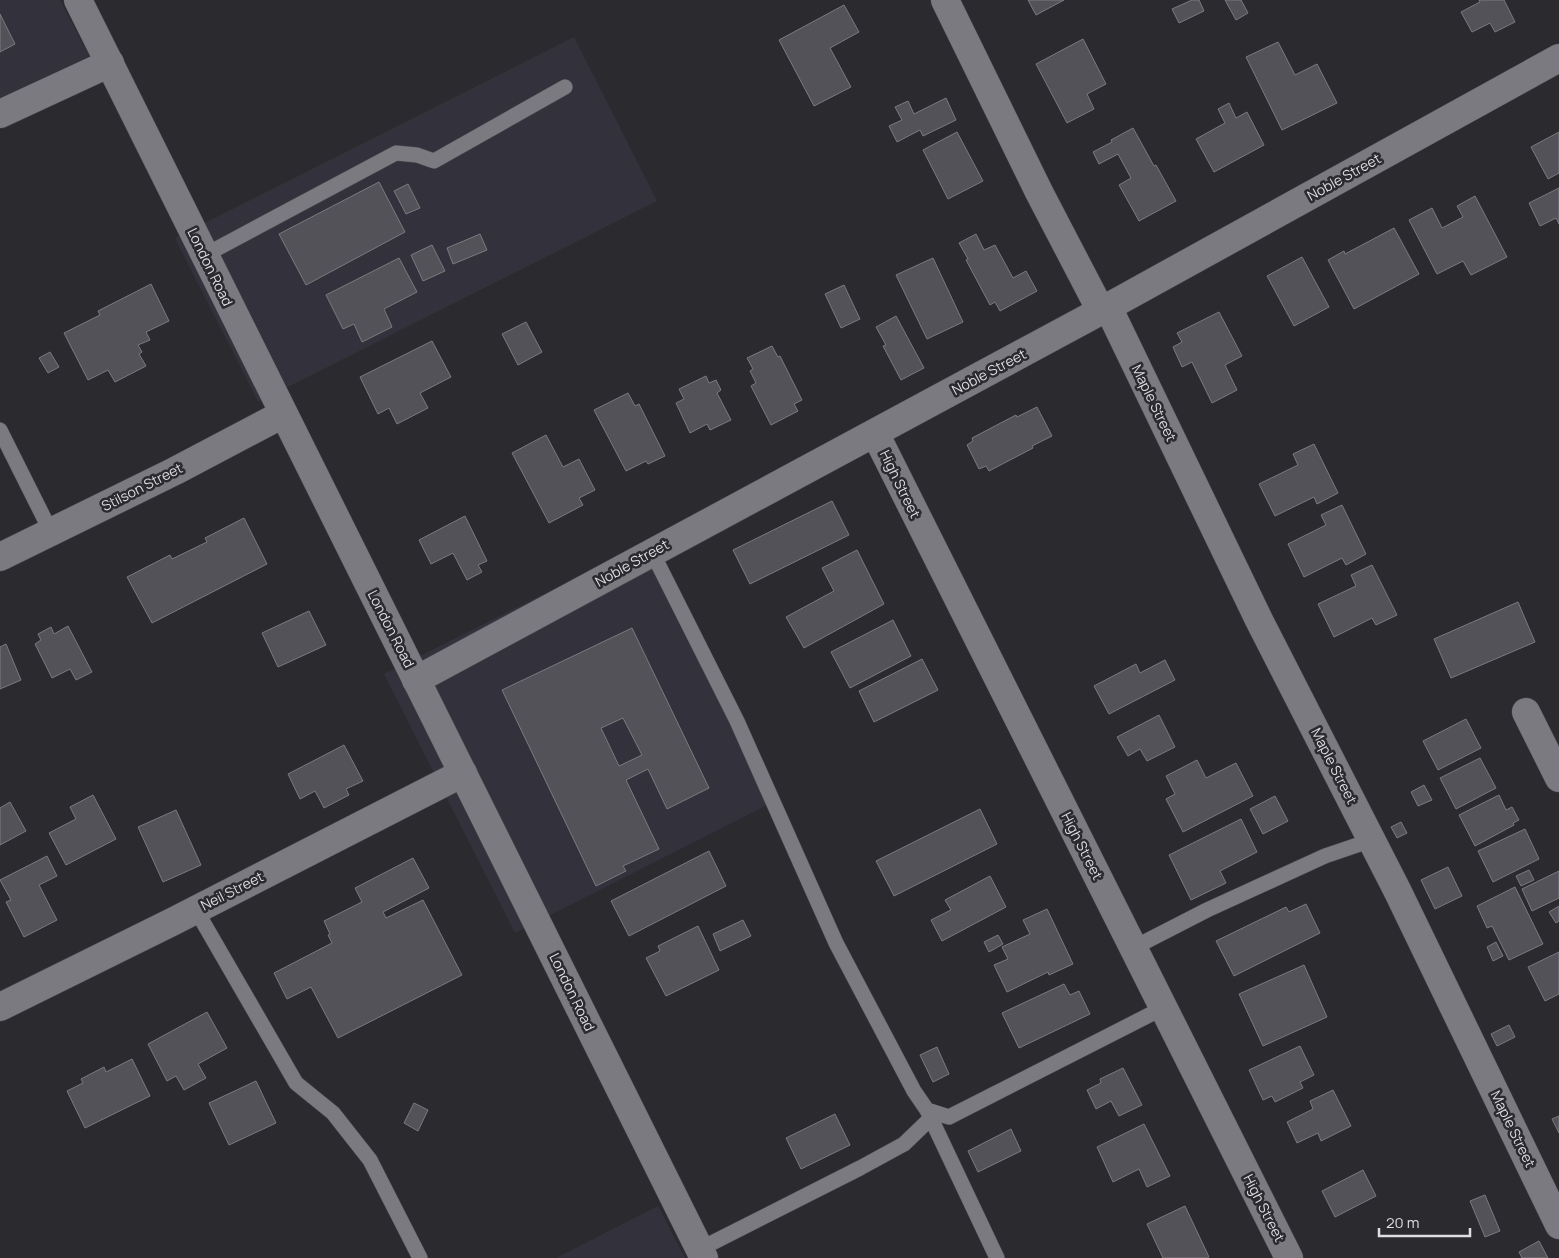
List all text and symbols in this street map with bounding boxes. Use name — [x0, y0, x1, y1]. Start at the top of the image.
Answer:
street label: Noble Street — [1303, 148, 1384, 205]
street label: London Road — [183, 225, 238, 309]
street label: Noble Street — [948, 344, 1030, 399]
street label: Maple Street — [1128, 361, 1181, 445]
street label: High Street — [876, 447, 925, 521]
street label: Stilson Street — [98, 458, 186, 515]
street label: Noble Street — [591, 534, 672, 591]
street label: London Road — [364, 587, 419, 671]
street label: Maple Street — [1307, 724, 1362, 808]
street label: High Street — [1057, 809, 1108, 883]
street label: Neil Street — [197, 866, 267, 915]
street label: London Road — [545, 950, 600, 1034]
street label: Maple Street — [1487, 1087, 1540, 1171]
street label: High Street — [1239, 1171, 1290, 1245]
scale bar — [1379, 1206, 1470, 1238]
text: 20 m — [1386, 1212, 1419, 1233]

